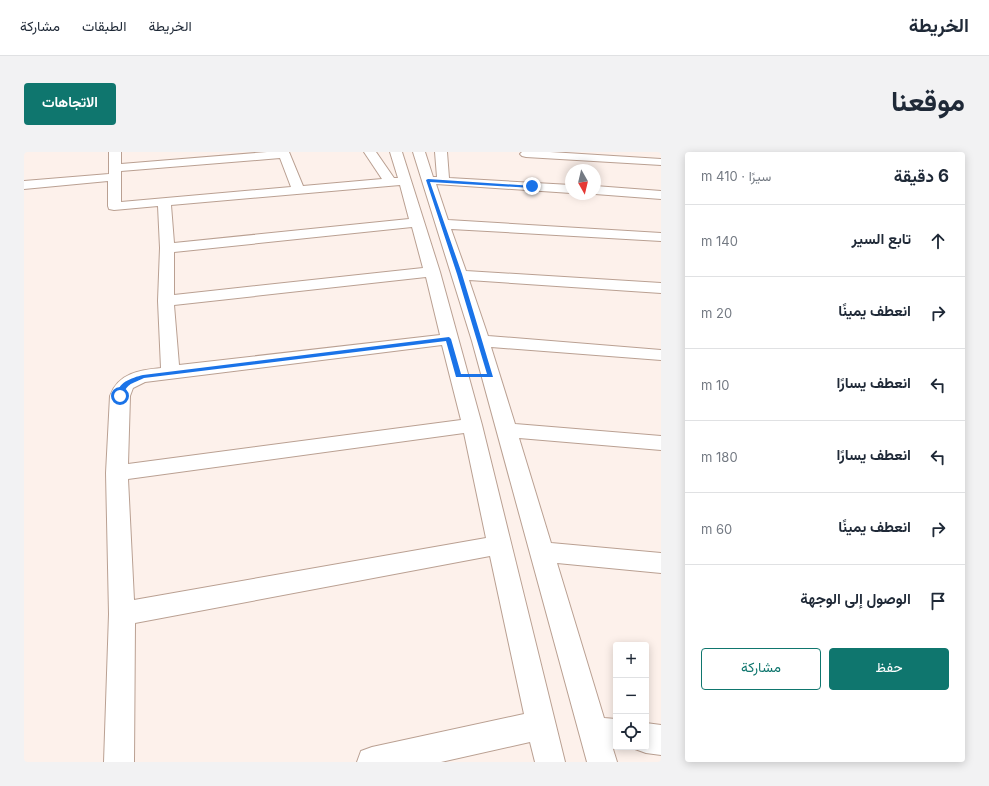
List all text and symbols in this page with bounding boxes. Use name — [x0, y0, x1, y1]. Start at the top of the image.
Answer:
text: الخريطة — [909, 14, 969, 37]
text: مشاركة — [20, 17, 60, 34]
text: الطبقات — [82, 17, 126, 34]
text: الخريطة — [148, 17, 192, 34]
button: الاتجاهات — [24, 83, 116, 125]
text: موقعنا — [891, 84, 965, 118]
north arrow — [565, 164, 601, 200]
text: 6 دقيقة — [894, 166, 949, 186]
text: سيرًا · 410 m — [701, 168, 771, 184]
route end — [523, 177, 541, 195]
text: تابع السير — [852, 229, 911, 248]
icon: ahead — [927, 230, 949, 252]
text: 140 m — [701, 233, 738, 249]
text: انعطف يمينًا — [838, 301, 911, 320]
icon: right — [927, 302, 949, 324]
text: 20 m — [701, 305, 732, 321]
text: انعطف يسارًا — [836, 373, 911, 392]
icon: left — [927, 374, 949, 396]
text: 10 m — [701, 377, 730, 393]
route start — [111, 387, 129, 405]
text: انعطف يسارًا — [836, 445, 911, 464]
icon: left — [927, 446, 949, 468]
text: 180 m — [701, 449, 738, 465]
text: انعطف يمينًا — [838, 517, 911, 536]
icon: right — [927, 518, 949, 540]
text: 60 m — [701, 521, 732, 537]
text: الوصول إلى الوجهة — [800, 589, 911, 608]
icon: arrive — [927, 590, 949, 612]
map controls — [613, 642, 649, 750]
button: + — [613, 642, 649, 678]
button: مشاركة — [701, 648, 821, 690]
button: حفظ — [829, 648, 949, 690]
button: − — [613, 678, 649, 714]
button: locate — [613, 714, 649, 750]

